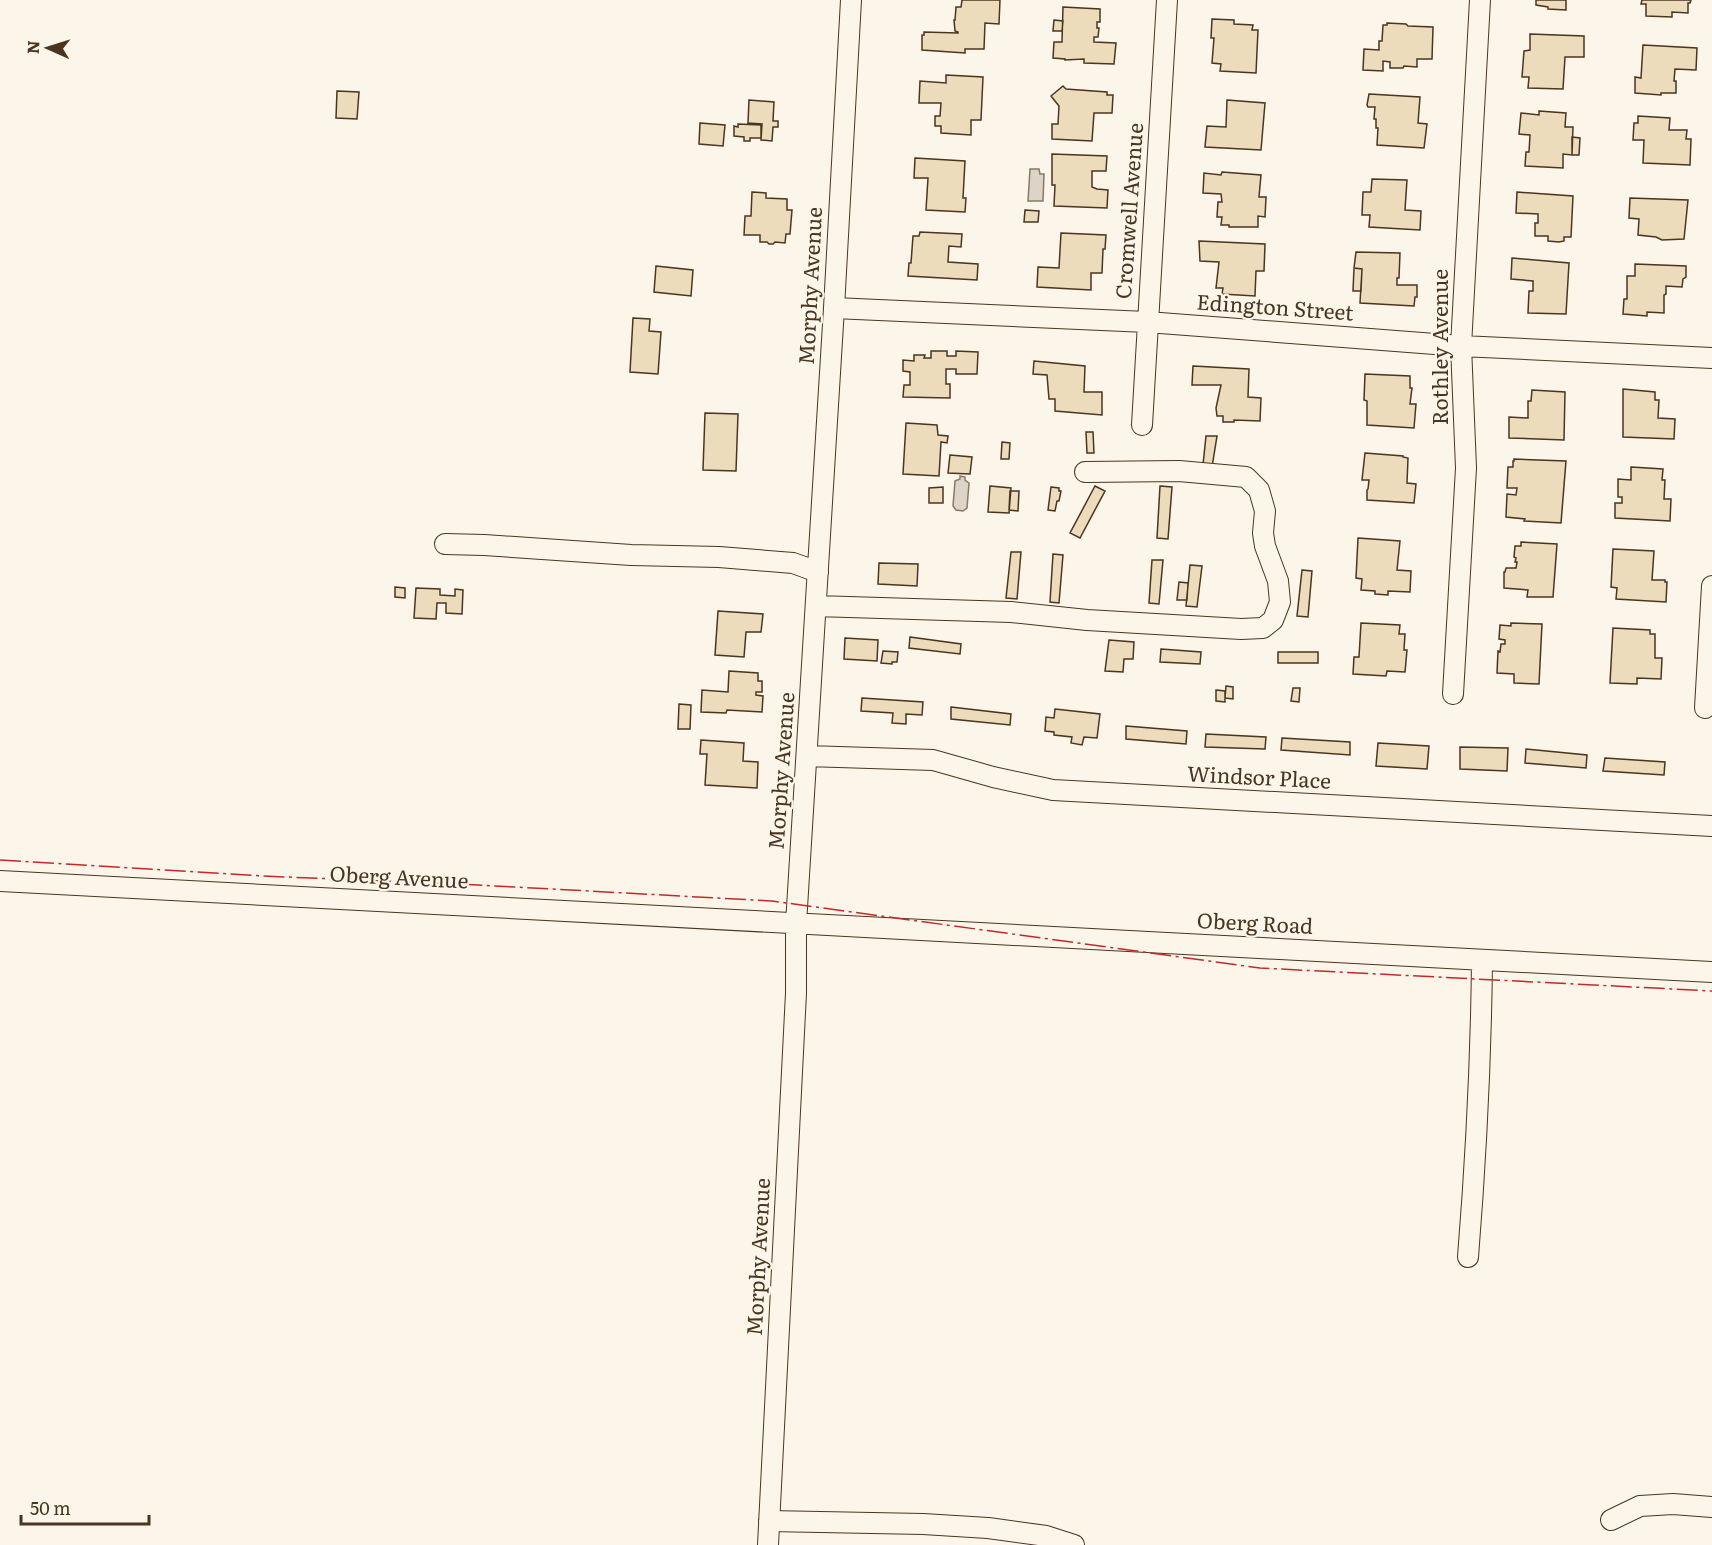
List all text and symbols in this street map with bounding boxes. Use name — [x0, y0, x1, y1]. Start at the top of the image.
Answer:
north arrow — [18, 18, 78, 78]
text: N — [20, 40, 44, 55]
street label: Cromwell Avenue — [1106, 122, 1149, 300]
street label: Morphy Avenue — [789, 206, 828, 366]
street label: Rothley Avenue — [1423, 269, 1454, 425]
street label: Edington Street — [1196, 285, 1355, 326]
street label: Morphy Avenue — [759, 691, 800, 851]
street label: Windsor Place — [1186, 756, 1332, 795]
street label: Oberg Avenue — [329, 856, 469, 895]
street label: Oberg Road — [1196, 903, 1314, 940]
street label: Morphy Avenue — [737, 1177, 776, 1337]
scale bar — [21, 1488, 148, 1526]
text: 50 m — [30, 1494, 71, 1521]

